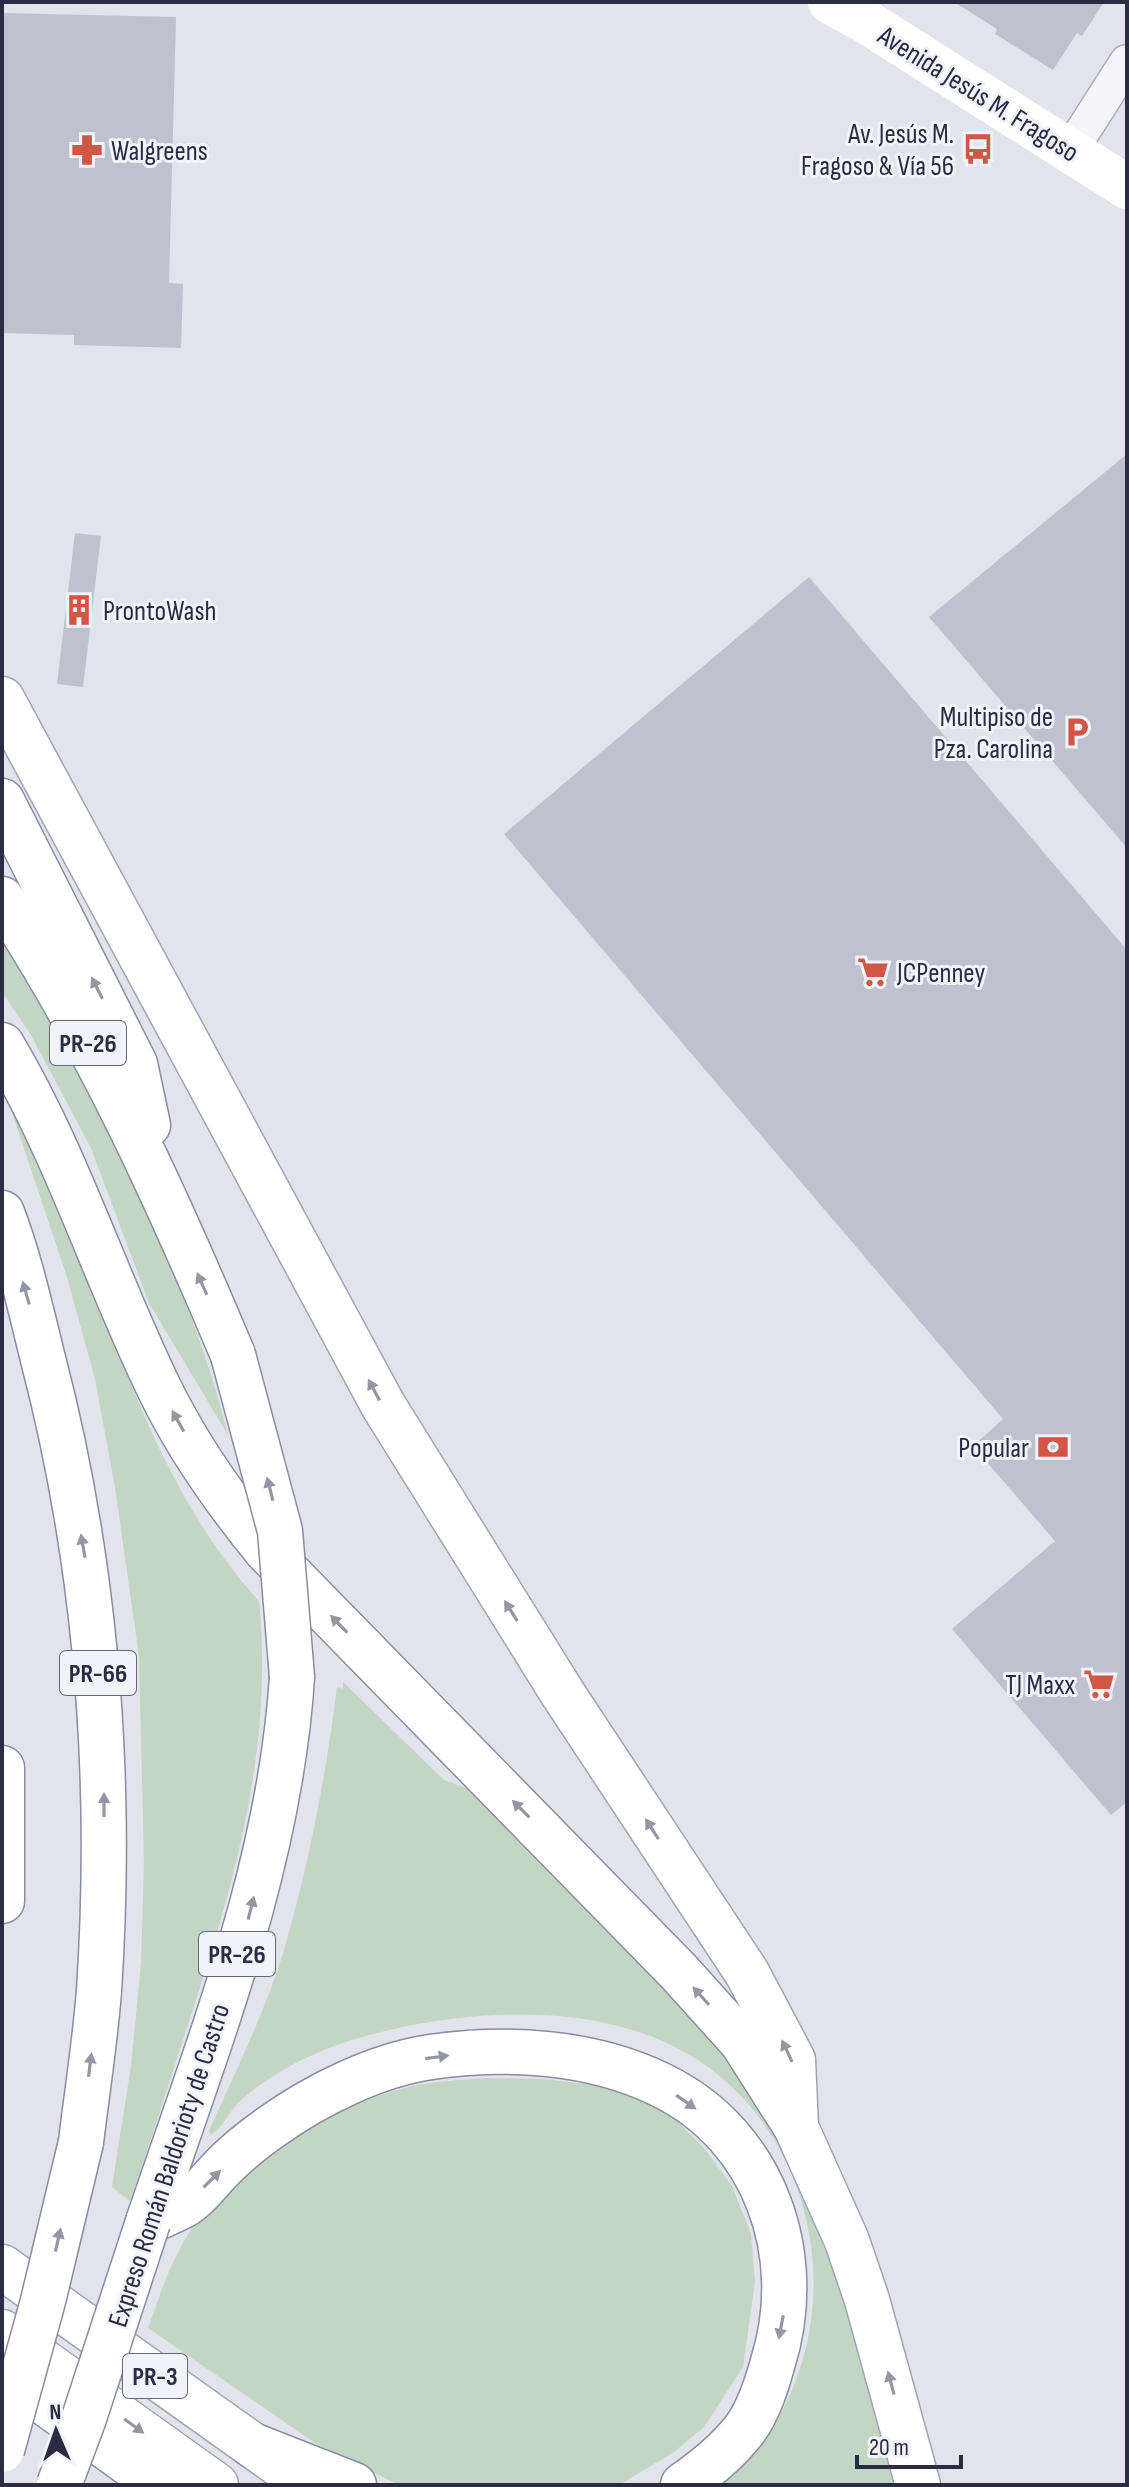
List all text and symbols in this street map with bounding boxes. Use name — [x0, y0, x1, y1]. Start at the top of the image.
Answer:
street label: Avenida Jesús M. Fragoso — [871, 19, 1085, 169]
place label: Av. Jesús M. Fragoso & Vía 56 — [801, 118, 954, 183]
bus stop icon: Av. Jesús M. Fragoso & Vía 56 — [961, 132, 995, 166]
pharmacy icon: Walgreens — [70, 133, 104, 167]
place label: Walgreens — [111, 135, 208, 168]
building icon: ProntoWash — [62, 593, 96, 627]
place label: ProntoWash — [103, 595, 216, 628]
place label: Multipiso de Pza. Carolina — [934, 701, 1053, 766]
parking icon: Multipiso de Pza. Carolina — [1060, 715, 1094, 749]
supermarket icon: JCPenney — [856, 955, 890, 989]
place label: JCPenney — [896, 957, 985, 990]
one-way arrow — [90, 977, 104, 1000]
road number: PR-26 — [50, 1021, 126, 1065]
one-way arrow — [196, 1272, 209, 1295]
one-way arrow — [19, 1280, 31, 1305]
one-way arrow — [368, 1378, 381, 1401]
one-way arrow — [171, 1410, 184, 1433]
bank icon: Popular — [1036, 1430, 1070, 1464]
place label: Popular — [958, 1432, 1029, 1465]
one-way arrow — [263, 1476, 276, 1501]
one-way arrow — [76, 1534, 88, 1559]
one-way arrow — [504, 1600, 518, 1622]
one-way arrow — [330, 1615, 348, 1634]
road number: PR-66 — [60, 1651, 136, 1695]
supermarket icon: TJ Maxx — [1082, 1667, 1116, 1701]
place label: TJ Maxx — [1005, 1669, 1075, 1702]
one-way arrow — [98, 1792, 110, 1817]
one-way arrow — [512, 1800, 531, 1819]
one-way arrow — [645, 1818, 660, 1840]
one-way arrow — [246, 1896, 258, 1921]
road number: PR-26 — [199, 1932, 275, 1976]
one-way arrow — [693, 1987, 711, 2006]
street label: Expreso Román Baldorioty de Castro — [102, 2000, 237, 2331]
one-way arrow — [780, 2039, 794, 2062]
one-way arrow — [424, 2050, 449, 2063]
one-way arrow — [84, 2052, 97, 2077]
one-way arrow — [676, 2094, 697, 2109]
one-way arrow — [202, 2170, 220, 2189]
one-way arrow — [52, 2227, 65, 2252]
one-way arrow — [775, 2315, 787, 2340]
road number: PR-3 — [123, 2354, 187, 2398]
one-way arrow — [884, 2370, 897, 2394]
north arrow — [16, 2391, 96, 2471]
text: N — [49, 2399, 62, 2426]
one-way arrow — [123, 2418, 144, 2433]
scale bar — [857, 2419, 961, 2469]
text: 20 m — [869, 2433, 909, 2462]

